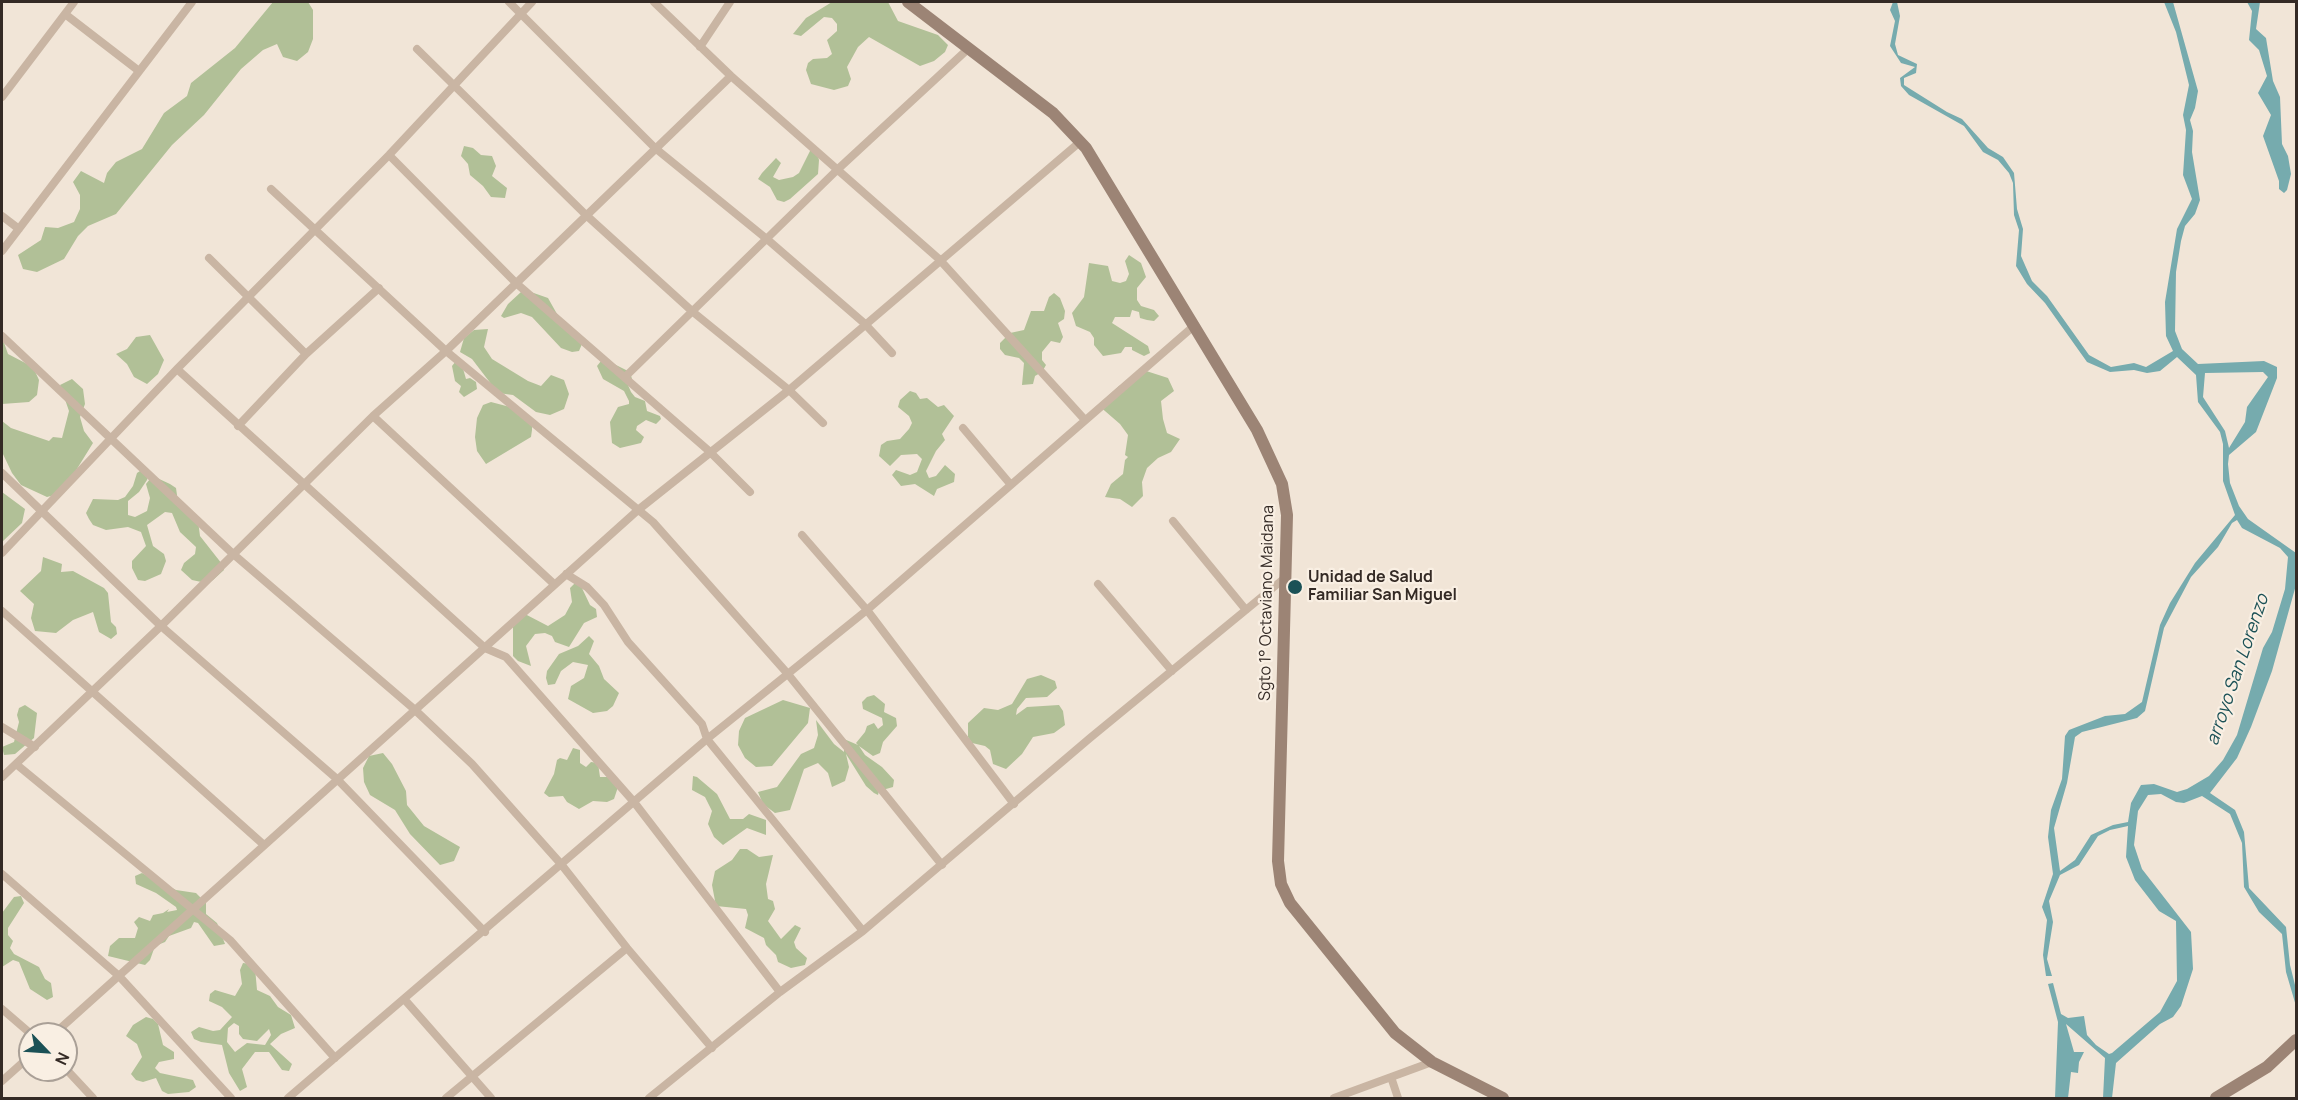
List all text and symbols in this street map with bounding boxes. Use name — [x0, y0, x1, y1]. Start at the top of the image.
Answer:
street label: Sgto 1° Octaviano Maidana — [1256, 505, 1278, 701]
place label: Unidad de Salud Familiar San Miguel — [1308, 568, 1457, 606]
marker: Unidad de Salud Familiar San Miguel — [1286, 578, 1304, 596]
water label: arroyo San Lorenzo — [2202, 592, 2274, 748]
north arrow — [18, 1022, 78, 1082]
text: N — [50, 1049, 75, 1069]

